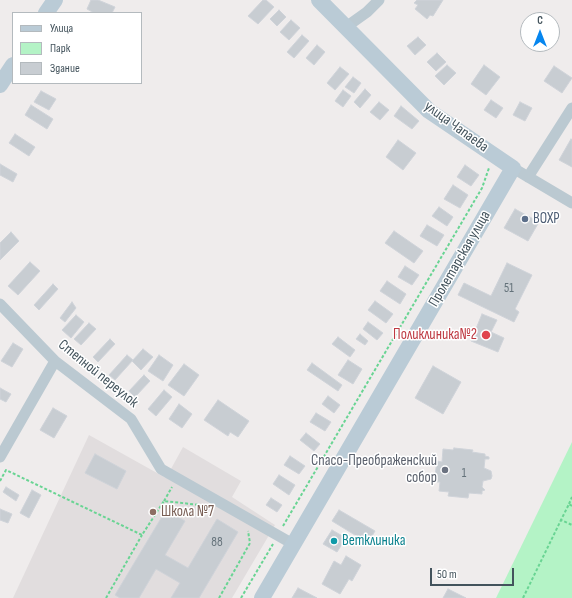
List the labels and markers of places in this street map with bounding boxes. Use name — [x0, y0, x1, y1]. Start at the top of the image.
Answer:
place label: ВОХР — [533, 210, 560, 228]
marker: ВОХР — [520, 214, 530, 224]
place label: Поликлиника№2 — [393, 326, 477, 344]
marker: Поликлиника№2 — [480, 329, 492, 341]
place label: Спасо-Преображенский собор — [311, 452, 437, 487]
marker: Спасо-Преображенский собор — [440, 465, 450, 475]
place label: Школа №7 — [161, 503, 214, 521]
marker: Школа №7 — [148, 507, 158, 517]
place label: Ветклиника — [342, 532, 405, 550]
marker: Ветклиника — [329, 536, 339, 546]

